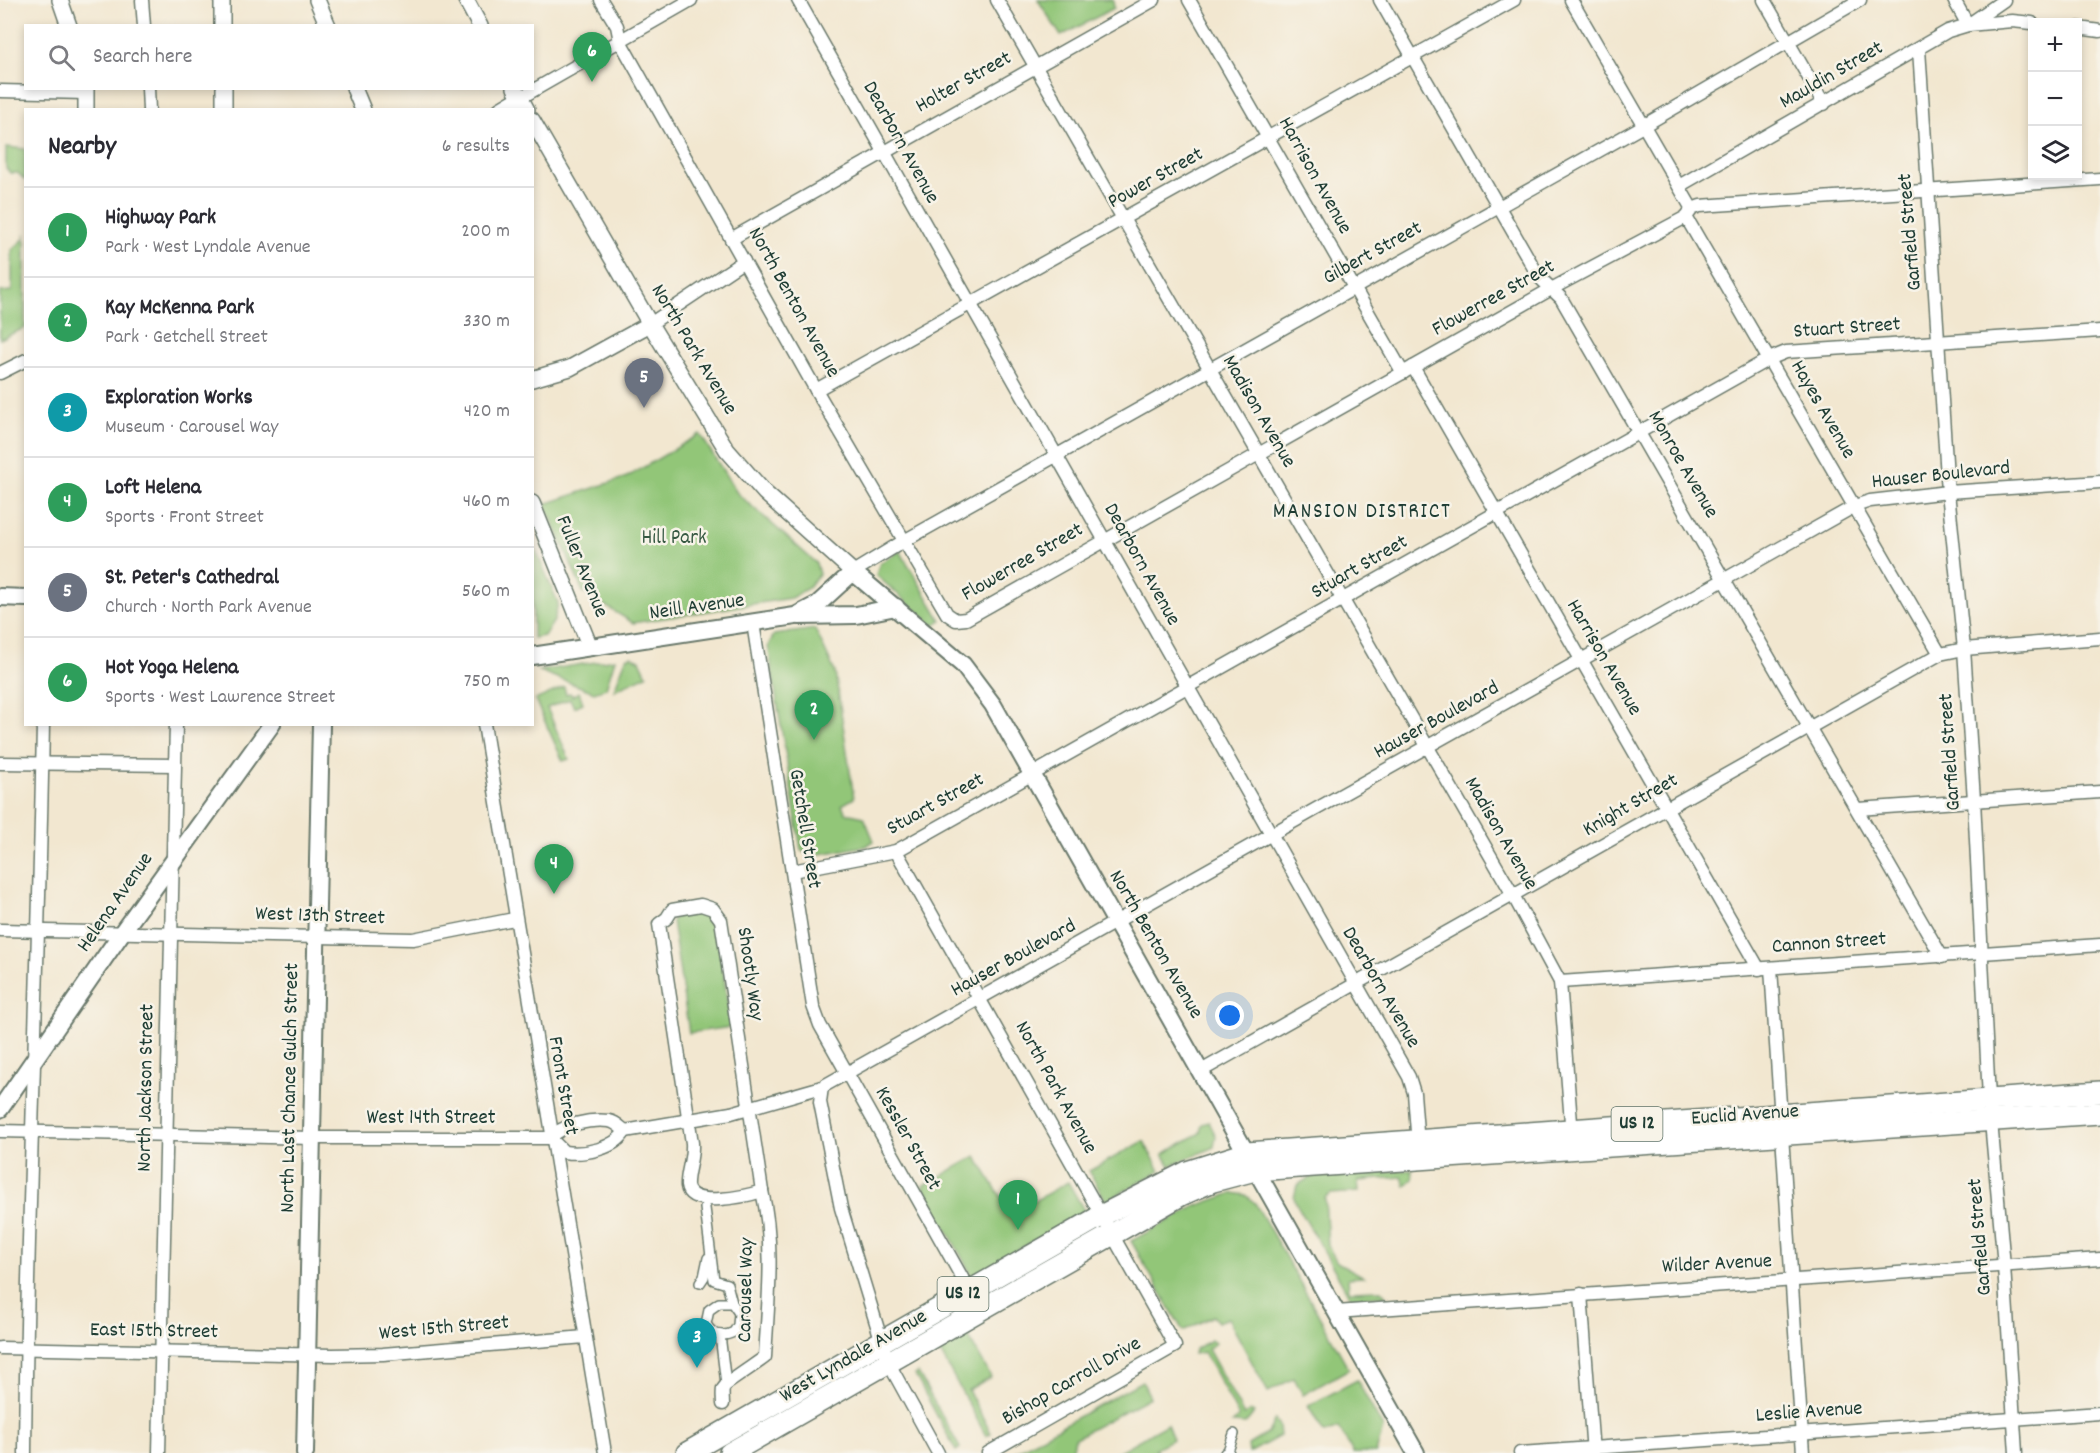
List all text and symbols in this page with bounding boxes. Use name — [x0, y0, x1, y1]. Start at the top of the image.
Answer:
map controls — [2028, 18, 2082, 180]
button: + — [2028, 18, 2082, 72]
search box — [24, 24, 534, 90]
pin: 6 — [572, 32, 612, 82]
street label: Mauldin Street — [1775, 34, 1890, 118]
icon: search — [45, 41, 78, 74]
text: Search here — [93, 42, 192, 73]
street label: Holter Street — [910, 44, 1018, 122]
button: − — [2028, 72, 2082, 126]
street label: Dearborn Avenue — [854, 76, 946, 210]
street label: Harrison Avenue — [1269, 112, 1359, 240]
button: layers — [2028, 126, 2082, 180]
text: Nearby — [48, 129, 116, 166]
text: 6 results — [442, 133, 510, 161]
street label: Power Street — [1103, 140, 1210, 218]
street label: Garfield Street — [1891, 172, 1931, 292]
text: Highway Park — [105, 203, 216, 234]
street label: Gilbert Street — [1318, 214, 1428, 294]
text: 1 — [65, 218, 70, 246]
text: 200 m — [461, 218, 510, 246]
street label: North Benton Avenue — [739, 222, 847, 384]
text: Park · West Lyndale Avenue — [105, 234, 311, 262]
street label: Flowerree Street — [1427, 253, 1561, 345]
street label: North Park Avenue — [642, 279, 744, 421]
text: Kay McKenna Park — [105, 293, 254, 324]
text: 2 — [63, 308, 72, 336]
text: 330 m — [463, 308, 510, 336]
street label: Stuart Street — [1792, 310, 1902, 348]
text: Park · Getchell Street — [105, 324, 268, 352]
street label: Madison Avenue — [1214, 350, 1302, 474]
street label: Hayes Avenue — [1782, 355, 1862, 465]
pin: 5 — [624, 358, 664, 408]
text: Exploration Works — [105, 383, 253, 414]
text: 3 — [63, 398, 72, 426]
text: 420 m — [464, 398, 510, 426]
street label: Monroe Avenue — [1639, 406, 1725, 524]
text: Museum · Carousel Way — [105, 414, 278, 442]
street label: Hauser Boulevard — [1870, 454, 2012, 498]
text: Loft Helena — [105, 473, 201, 504]
text: 4 — [63, 488, 72, 516]
text: 460 m — [463, 488, 510, 516]
district label: MANSION DISTRICT — [1273, 497, 1451, 528]
street label: Dearborn Avenue — [1095, 498, 1187, 632]
text: Sports · Front Street — [105, 504, 264, 532]
street label: Fuller Avenue — [547, 511, 615, 623]
street label: Flowerree Street — [956, 516, 1090, 610]
park label: Hill Park — [641, 524, 707, 554]
street label: Stuart Street — [1306, 528, 1414, 608]
text: St. Peter's Cathedral — [105, 563, 279, 594]
text: 5 — [63, 578, 72, 606]
text: 560 m — [462, 578, 510, 606]
street label: Neill Avenue — [648, 586, 746, 630]
text: Church · North Park Avenue — [105, 594, 312, 622]
street label: Harrison Avenue — [1557, 594, 1649, 722]
text: Hot Yoga Helena — [105, 653, 238, 684]
text: 6 — [63, 668, 72, 696]
text: 750 m — [464, 668, 510, 696]
street label: Hauser Boulevard — [1369, 674, 1505, 768]
text: Sports · West Lawrence Street — [105, 684, 335, 712]
pin: 2 — [794, 690, 834, 740]
street label: Garfield Street — [1932, 692, 1970, 812]
street label: Stuart Street — [882, 766, 990, 844]
street label: Knight Street — [1578, 766, 1684, 845]
street label: Getchell Street — [780, 767, 828, 891]
street label: Madison Avenue — [1456, 772, 1544, 896]
pin: 4 — [534, 844, 574, 894]
street label: Helena Avenue — [70, 847, 162, 959]
street label: North Benton Avenue — [1100, 865, 1210, 1025]
street label: West 13th Street — [255, 900, 386, 934]
street label: Hauser Boulevard — [946, 912, 1082, 1006]
street label: Dearborn Avenue — [1333, 922, 1427, 1054]
street label: Shootly Way — [728, 925, 770, 1023]
street label: Cannon Street — [1771, 925, 1887, 963]
street label: North Last Chance Gulch Street — [274, 962, 308, 1213]
your location — [1215, 1001, 1244, 1030]
street label: North Jackson Street — [131, 1004, 163, 1172]
street label: North Park Avenue — [1006, 1016, 1104, 1160]
street label: Front Street — [539, 1034, 585, 1138]
street label: Kessler Street — [866, 1082, 948, 1197]
street label: Euclid Avenue — [1690, 1097, 1800, 1135]
street label: West 14th Street — [366, 1104, 496, 1134]
road number: US 12 — [1612, 1107, 1662, 1141]
street label: Garfield Street — [1961, 1177, 2001, 1297]
pin: 1 — [998, 1180, 1038, 1230]
street label: Carousel Way — [731, 1237, 763, 1343]
street label: Wilder Avenue — [1661, 1247, 1773, 1283]
road number: US 12 — [938, 1277, 988, 1311]
street label: West Lyndale Avenue — [775, 1303, 933, 1411]
street label: West 15th Street — [378, 1308, 510, 1350]
street label: East 15th Street — [90, 1316, 219, 1348]
pin: 3 — [678, 1318, 716, 1368]
street label: Bishop Carroll Drive — [997, 1330, 1147, 1434]
street label: Leslie Avenue — [1755, 1394, 1863, 1432]

